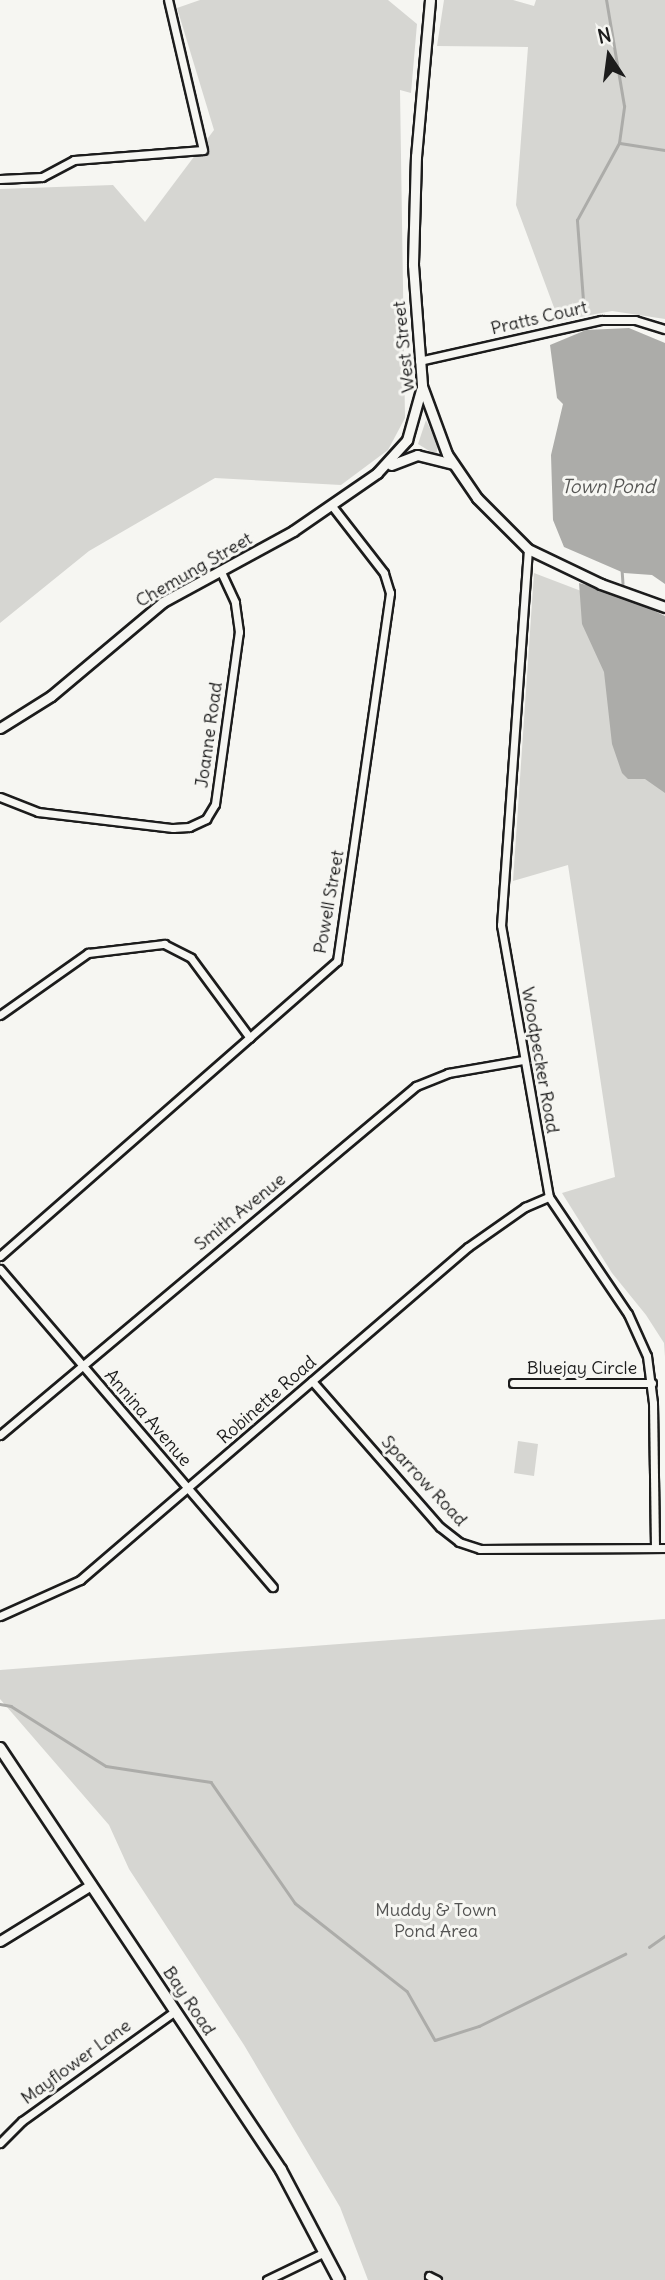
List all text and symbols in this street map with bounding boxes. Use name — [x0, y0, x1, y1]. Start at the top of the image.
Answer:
north arrow — [574, 21, 644, 91]
text: N — [595, 22, 613, 49]
street label: Pratts Court — [489, 296, 589, 340]
street label: West Street — [388, 300, 420, 394]
water label: Town Pond — [561, 476, 655, 498]
street label: Chemung Street — [132, 528, 256, 612]
street label: Joanne Road — [191, 681, 227, 789]
street label: Powell Street — [309, 849, 349, 955]
street label: Woodpecker Road — [516, 985, 564, 1135]
street label: Smith Avenue — [190, 1169, 290, 1255]
street label: Robinette Road — [213, 1351, 321, 1449]
street label: Bluejay Circle — [527, 1357, 637, 1379]
street label: Annina Avenue — [100, 1365, 196, 1471]
street label: Sparrow Road — [377, 1431, 471, 1531]
park label: Muddy & Town Pond Area — [375, 1900, 497, 1942]
street label: Bay Road — [158, 1962, 220, 2040]
street label: Mayflower Lane — [17, 2015, 135, 2109]

